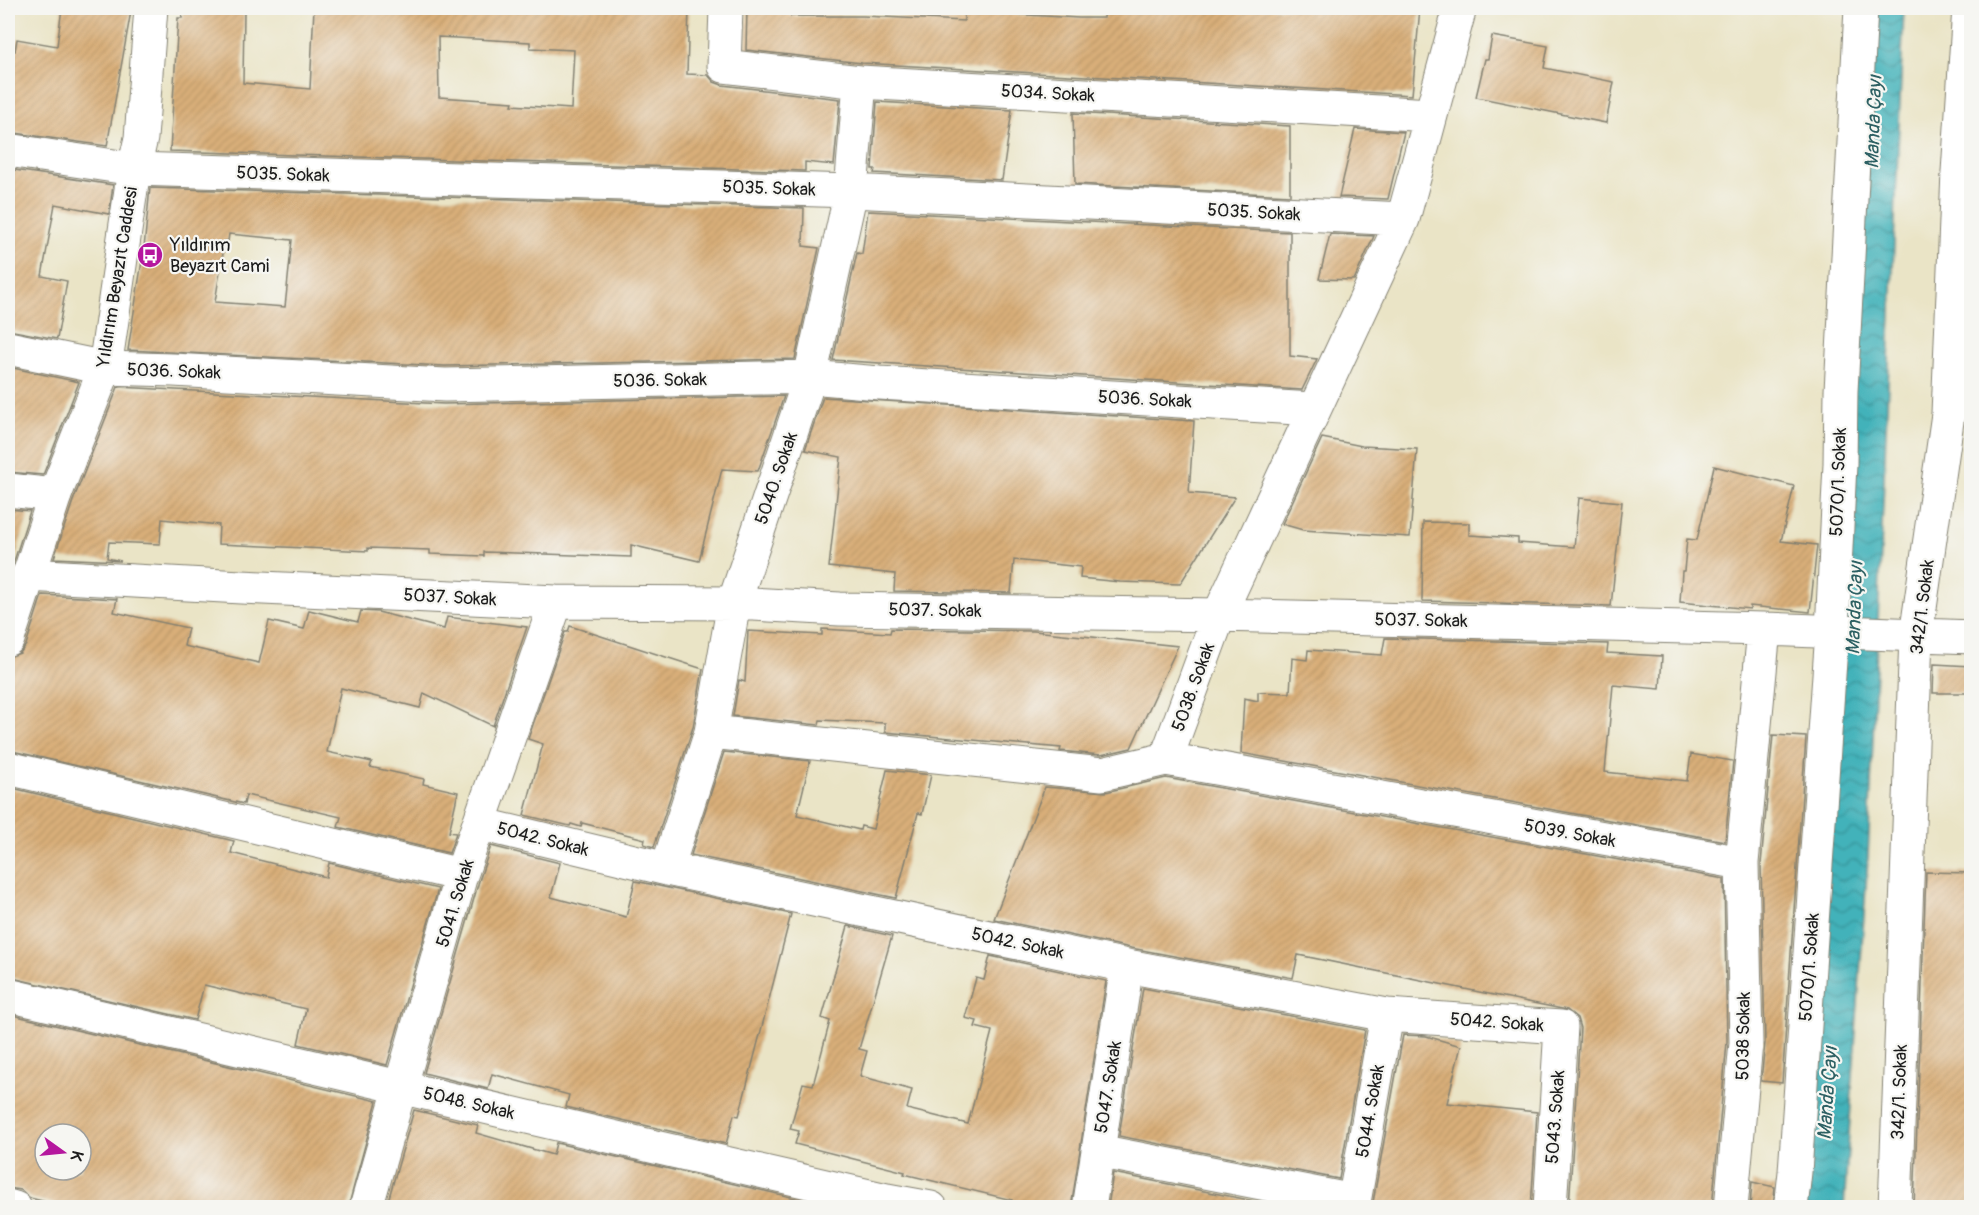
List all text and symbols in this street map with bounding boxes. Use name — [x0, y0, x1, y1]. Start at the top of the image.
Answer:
water label: Manda Çayı — [1859, 73, 1888, 169]
street label: 5034. Sokak — [1000, 80, 1096, 107]
street label: 5035. Sokak — [236, 161, 330, 188]
street label: 5035. Sokak — [722, 175, 816, 202]
street label: Yıldırım Beyazıt Caddesi — [92, 185, 143, 370]
street label: 5035. Sokak — [1207, 199, 1302, 226]
place label: Yıldırım Beyazıt Cami — [169, 234, 269, 278]
bus stop icon: Yıldırım Beyazıt Cami — [135, 240, 165, 270]
street label: 5036. Sokak — [127, 358, 222, 385]
street label: 5036. Sokak — [613, 368, 708, 393]
street label: 5036. Sokak — [1097, 386, 1193, 413]
street label: 5070/1. Sokak — [1825, 427, 1852, 537]
street label: 5040. Sokak — [750, 428, 803, 527]
street label: 342/1. Sokak — [1905, 558, 1940, 656]
water label: Manda Çayı — [1840, 559, 1869, 655]
street label: 5037. Sokak — [403, 584, 498, 611]
street label: 5037. Sokak — [888, 598, 982, 623]
street label: 5037. Sokak — [1374, 608, 1468, 633]
street label: 5038. Sokak — [1167, 639, 1220, 735]
street label: 5039. Sokak — [1522, 814, 1618, 853]
street label: 5042. Sokak — [495, 817, 592, 862]
street label: 5041. Sokak — [431, 856, 480, 950]
street label: 5070/1. Sokak — [1794, 911, 1825, 1022]
street label: 5042. Sokak — [970, 922, 1067, 965]
street label: 5038 Sokak — [1731, 991, 1756, 1081]
street label: 5042. Sokak — [1449, 1008, 1545, 1037]
street label: 5047. Sokak — [1090, 1039, 1127, 1135]
street label: 342/1. Sokak — [1886, 1043, 1913, 1140]
water label: Manda Çayı — [1812, 1044, 1843, 1141]
street label: 5044. Sokak — [1351, 1062, 1390, 1160]
street label: 5043. Sokak — [1541, 1069, 1570, 1165]
street label: 5048. Sokak — [421, 1082, 517, 1125]
north arrow — [33, 1122, 93, 1182]
text: K — [66, 1148, 87, 1163]

